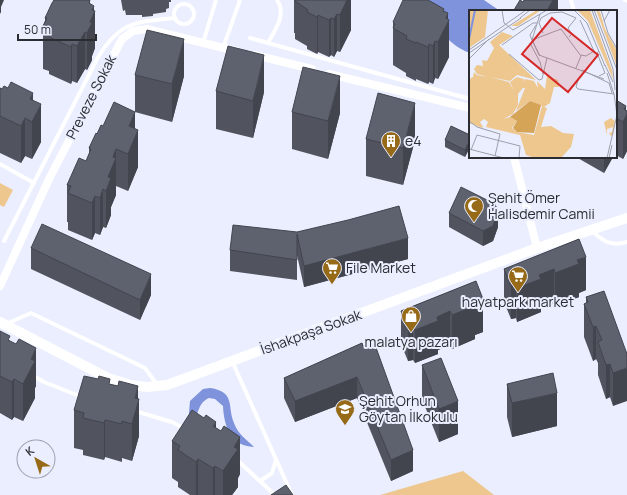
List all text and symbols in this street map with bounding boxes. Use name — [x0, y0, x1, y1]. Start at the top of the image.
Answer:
inset map — [469, 10, 617, 158]
scale bar — [18, 16, 96, 42]
text: 50 m — [24, 21, 51, 38]
street label: Preveze Sokak — [61, 50, 121, 142]
building icon: e4 — [380, 130, 402, 158]
place label: e4 — [405, 131, 421, 150]
place label: Şehit Ömer Halisdemir Camii — [488, 188, 595, 223]
mosque icon: Şehit Ömer Halisdemir Camii — [463, 195, 485, 223]
supermarket icon: File Market — [321, 257, 343, 285]
place label: File Market — [346, 258, 416, 277]
supermarket icon: hayatpark market — [507, 265, 529, 293]
place label: hayatpark market — [462, 292, 575, 311]
street label: İshakpaşa Sokak — [258, 304, 365, 359]
shop icon: malatya pazarı — [400, 305, 422, 333]
place label: malatya pazarı — [365, 332, 457, 351]
place label: Şehit Orhun Göytan İlkokulu — [359, 391, 458, 426]
school or university icon: Şehit Orhun Göytan İlkokulu — [334, 398, 356, 426]
north arrow — [16, 439, 56, 479]
text: K — [22, 442, 38, 459]

